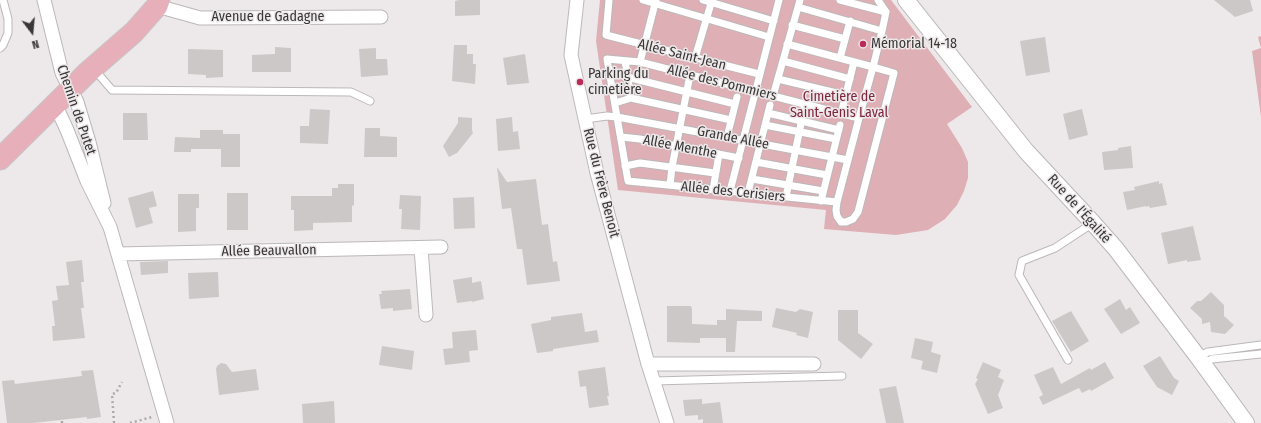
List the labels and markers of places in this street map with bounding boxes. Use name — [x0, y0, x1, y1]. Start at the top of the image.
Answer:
place label: Mémorial 14-18 — [871, 36, 957, 52]
marker: Mémorial 14-18 — [858, 39, 868, 49]
place label: Parking du cimetière — [588, 66, 648, 98]
marker: Parking du cimetière — [575, 77, 585, 87]

